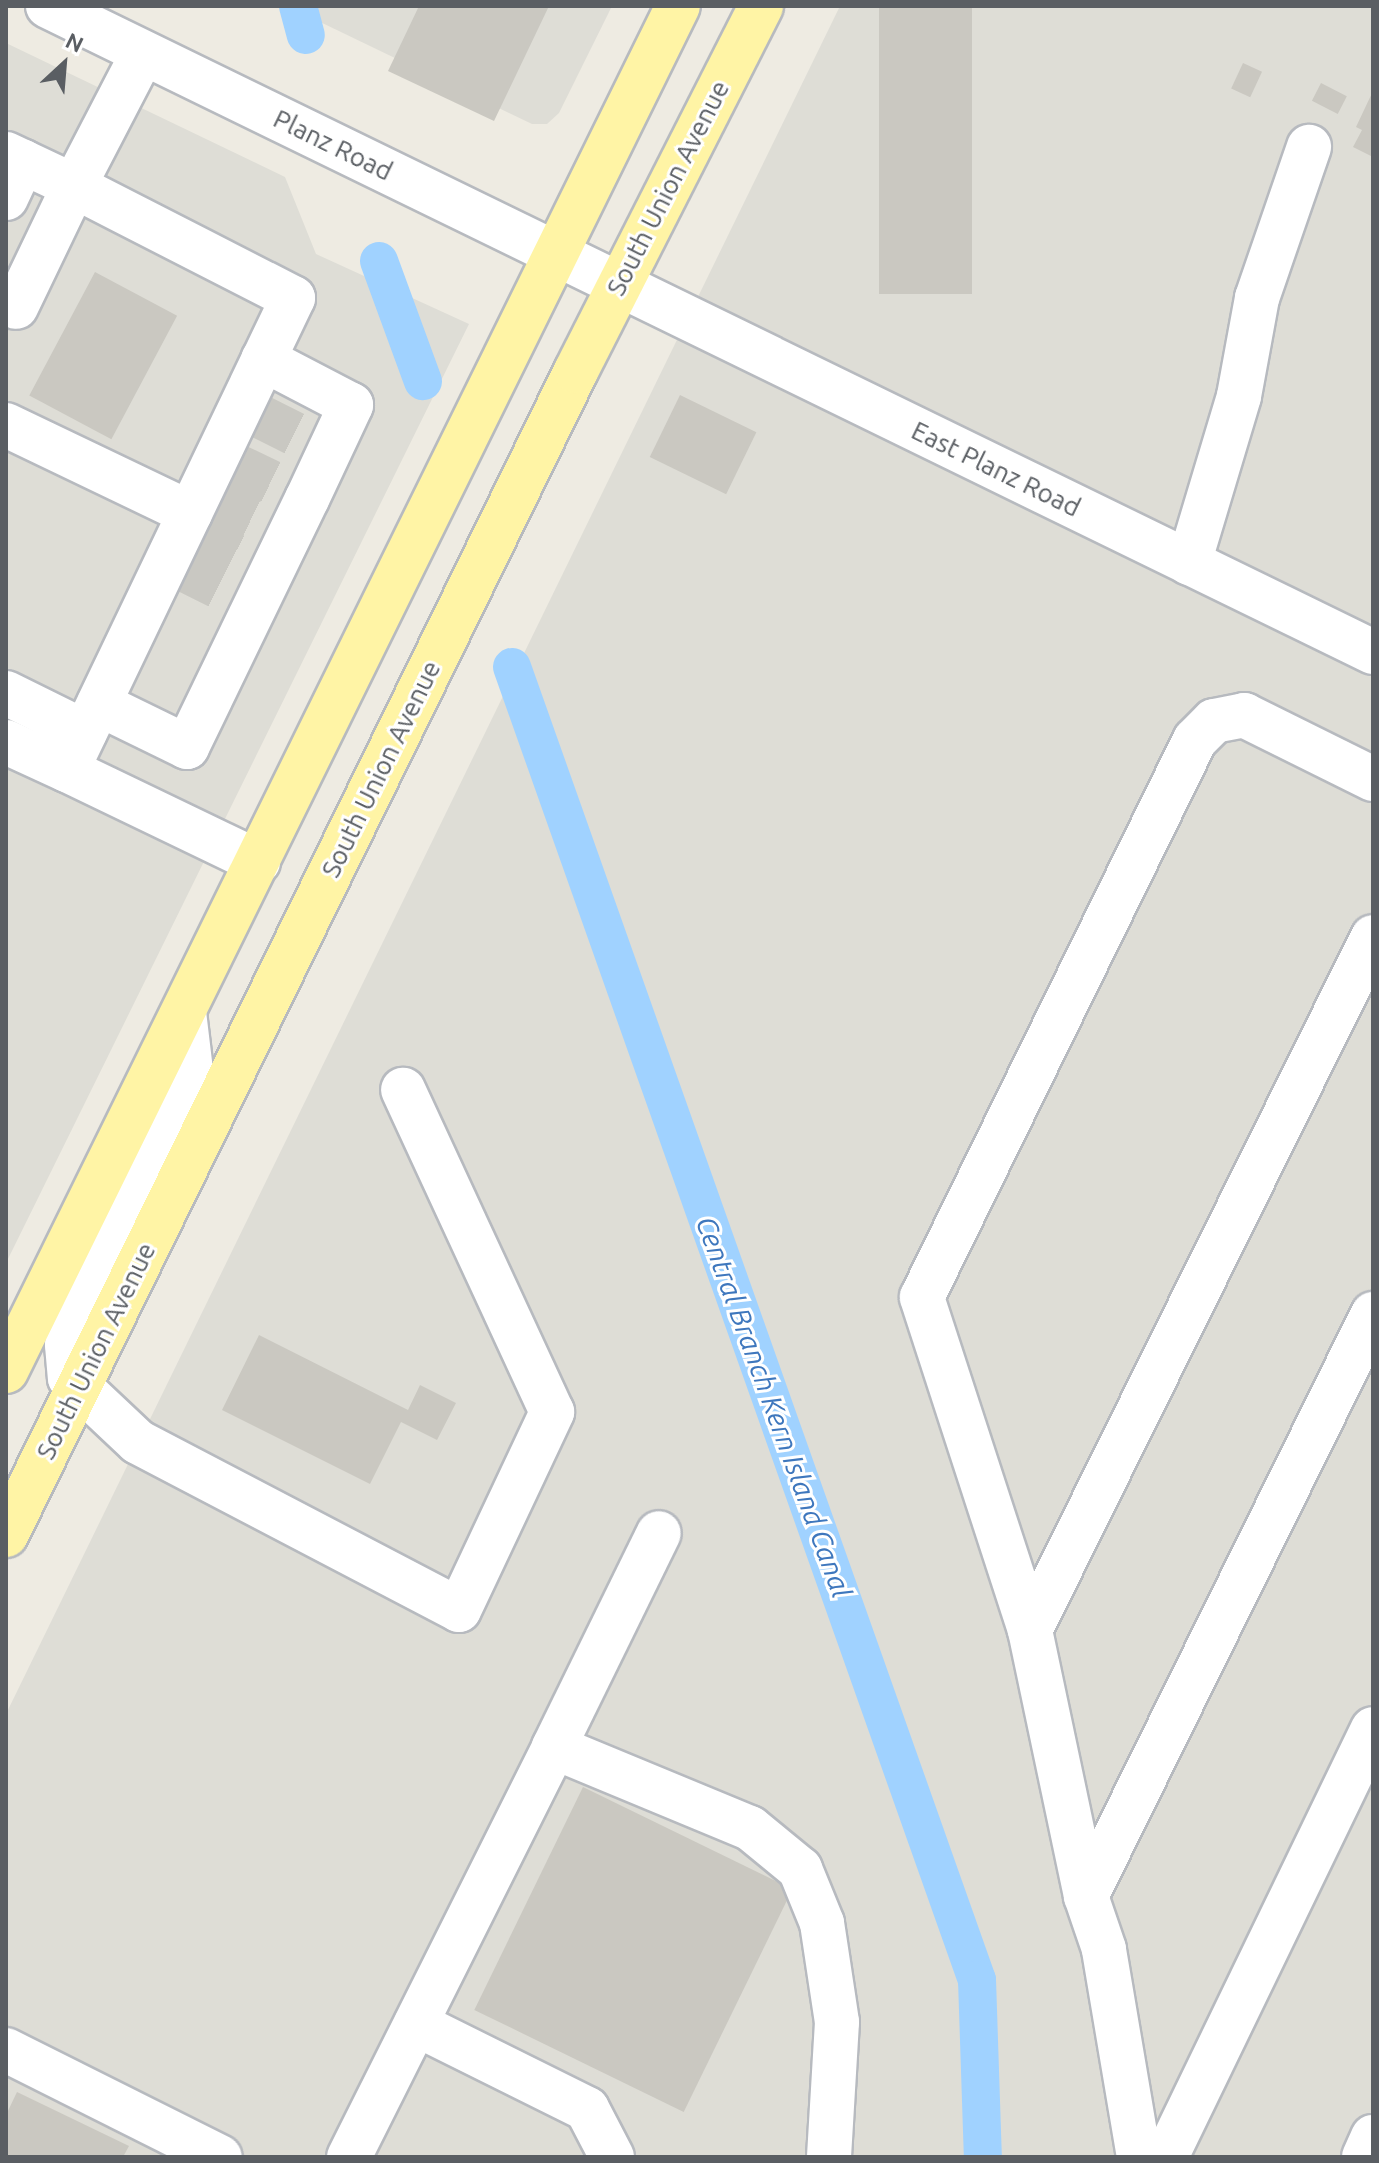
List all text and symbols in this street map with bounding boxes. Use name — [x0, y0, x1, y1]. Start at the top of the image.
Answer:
north arrow — [24, 24, 104, 104]
text: N — [62, 27, 88, 57]
street label: South Union Avenue — [600, 75, 736, 301]
street label: Planz Road — [268, 103, 398, 187]
street label: East Planz Road — [907, 415, 1085, 523]
street label: South Union Avenue — [315, 656, 447, 882]
water label: Central Branch Kern Island Canal — [689, 1211, 859, 1603]
street label: South Union Avenue — [30, 1238, 162, 1464]

